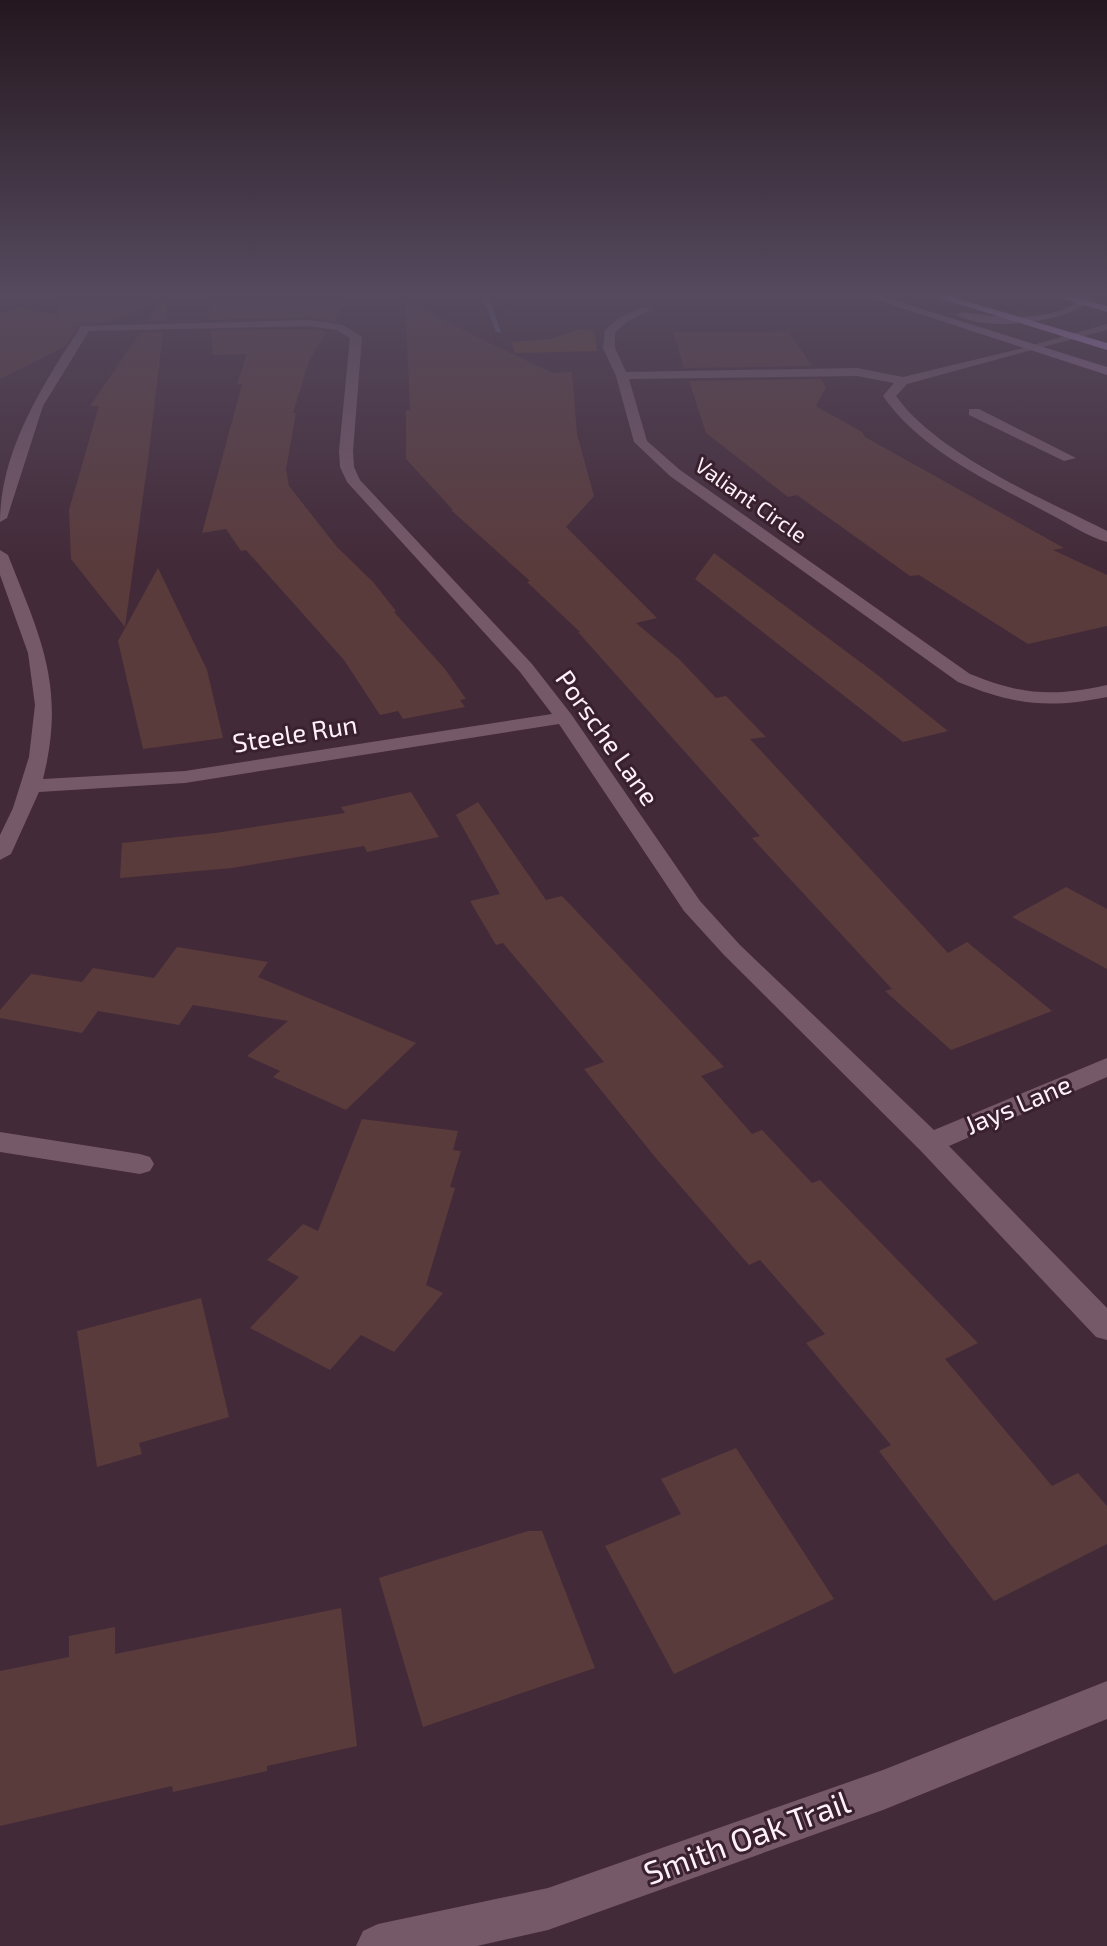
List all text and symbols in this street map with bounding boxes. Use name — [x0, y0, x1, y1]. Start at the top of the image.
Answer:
street label: Valiant Circle — [691, 451, 813, 547]
street label: Porsche Lane — [550, 664, 666, 811]
street label: Steele Run — [230, 707, 359, 758]
street label: Jays Lane — [960, 1067, 1075, 1140]
street label: Smith Oak Trail — [638, 1781, 855, 1891]

